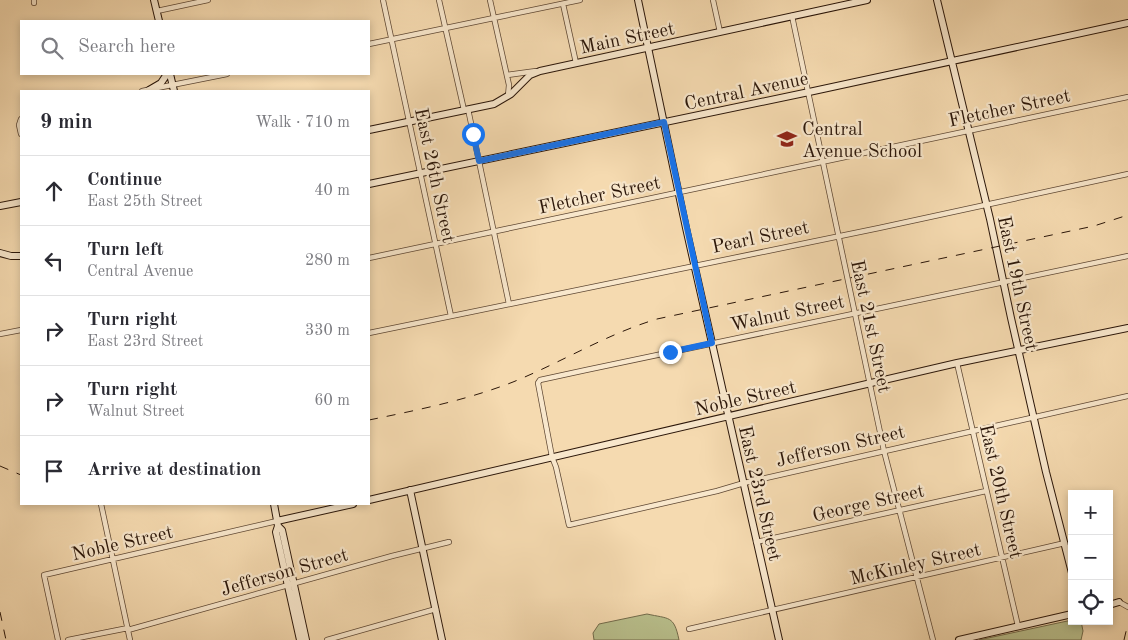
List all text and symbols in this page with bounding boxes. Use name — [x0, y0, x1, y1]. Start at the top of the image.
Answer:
search box — [20, 20, 370, 75]
street label: Main Street — [578, 20, 677, 59]
icon: search — [38, 34, 66, 62]
text: Search here — [78, 38, 175, 57]
street label: Central Avenue — [683, 70, 810, 115]
street label: Fletcher Street — [947, 87, 1072, 132]
street label: East 26th Street — [410, 106, 457, 245]
text: 9 min — [40, 112, 93, 133]
text: Walk · 710 m — [255, 115, 350, 131]
place label: Central Avenue School — [802, 121, 922, 162]
route start — [462, 123, 485, 146]
school or university icon: Central Avenue School — [776, 128, 798, 150]
text: Continue — [87, 171, 162, 190]
street label: Fletcher Street — [537, 174, 662, 219]
icon: ahead — [40, 177, 68, 205]
text: 40 m — [314, 183, 350, 199]
text: East 25th Street — [87, 194, 203, 210]
street label: East 19th Street — [993, 214, 1040, 353]
street label: Pearl Street — [710, 219, 811, 258]
text: Turn left — [87, 241, 164, 260]
icon: left — [40, 247, 68, 275]
text: 280 m — [305, 253, 350, 269]
street label: East 21st Street — [846, 258, 893, 395]
text: Central Avenue — [87, 264, 193, 280]
street label: Walnut Street — [729, 293, 846, 336]
text: Turn right — [87, 311, 177, 330]
icon: right — [40, 317, 68, 345]
text: 330 m — [305, 323, 350, 339]
text: East 23rd Street — [87, 334, 203, 350]
route end — [659, 341, 682, 364]
street label: Noble Street — [693, 379, 798, 420]
text: Turn right — [87, 381, 177, 400]
icon: right — [40, 387, 68, 415]
text: 60 m — [314, 393, 350, 409]
text: Walnut Street — [87, 404, 185, 420]
street label: East 20th Street — [975, 422, 1024, 561]
street label: Jefferson Street — [774, 423, 907, 472]
street label: East 23rd Street — [734, 424, 783, 563]
icon: arrive — [40, 457, 68, 485]
text: Arrive at destination — [87, 461, 261, 480]
street label: George Street — [811, 482, 926, 527]
map controls — [1068, 490, 1113, 625]
button: + — [1068, 490, 1113, 535]
street label: Noble Street — [70, 524, 175, 565]
button: − — [1068, 535, 1113, 580]
street label: McKinley Street — [848, 541, 983, 590]
street label: Jefferson Street — [219, 546, 351, 601]
button: locate — [1068, 580, 1113, 625]

